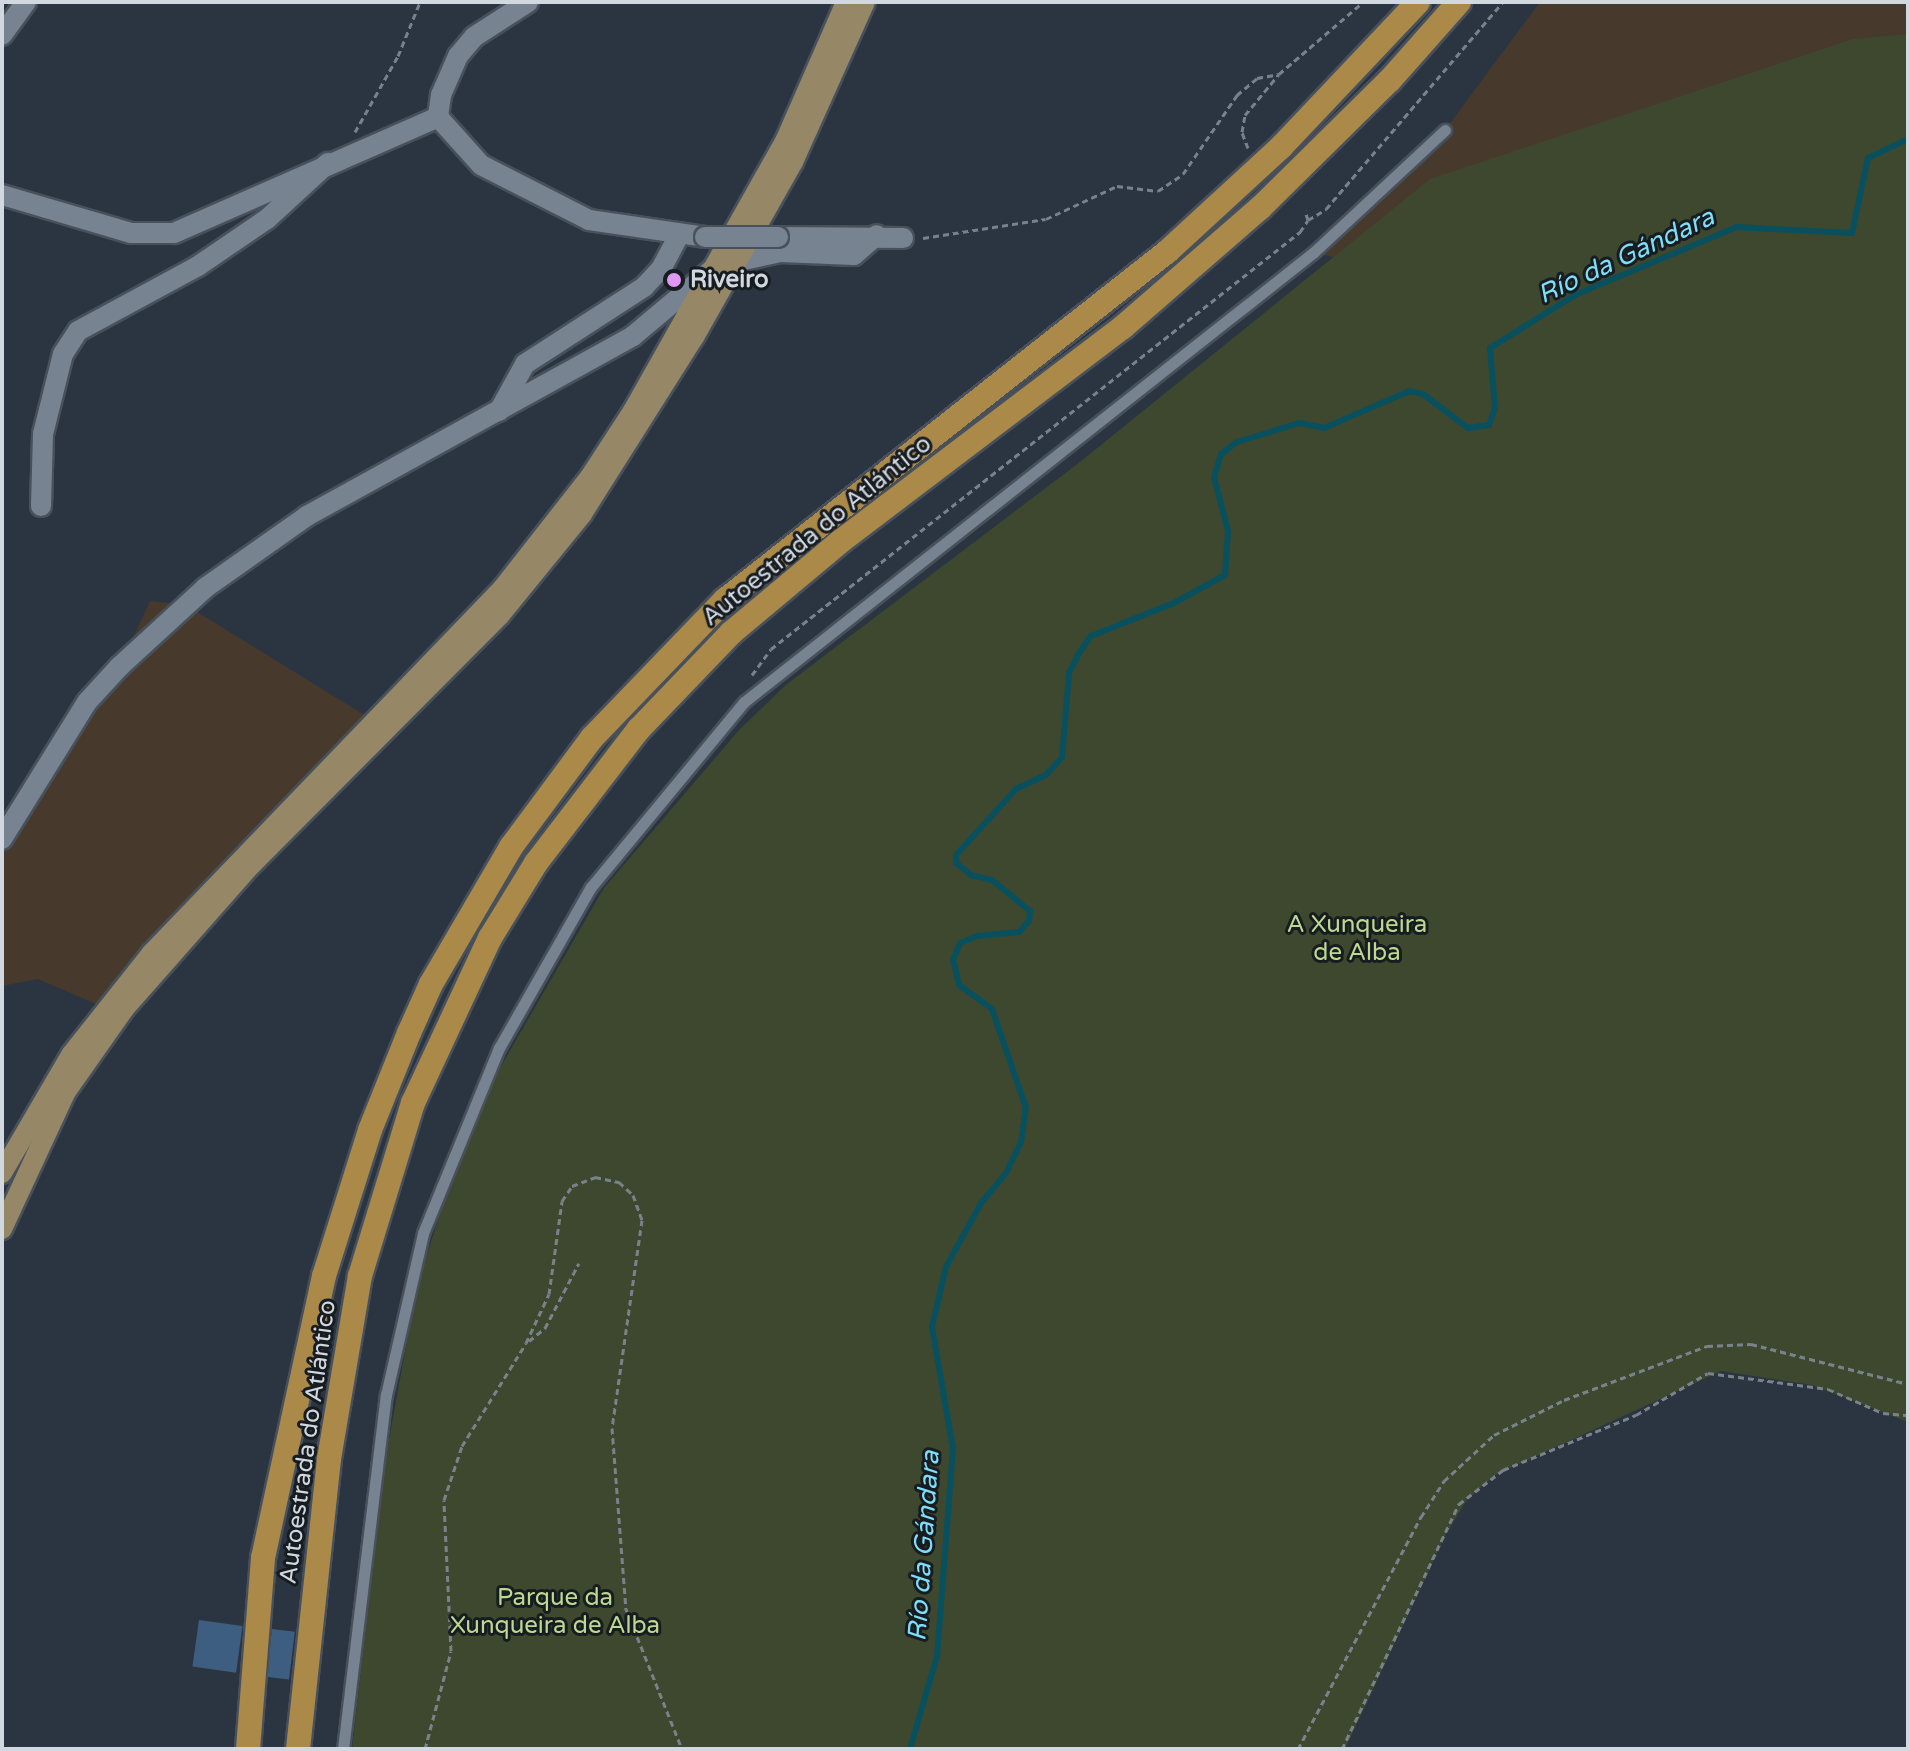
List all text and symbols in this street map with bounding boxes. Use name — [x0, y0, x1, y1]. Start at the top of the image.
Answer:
water label: Río da Gándara — [1533, 201, 1719, 311]
place label: Riveiro — [690, 266, 769, 294]
marker: Riveiro — [665, 271, 683, 289]
street label: Autoestrada do Atlántico — [697, 430, 937, 632]
park label: A Xunqueira de Alba — [1287, 911, 1427, 967]
street label: Autoestrada do Atlántico — [274, 1298, 342, 1586]
water label: Río da Gándara — [902, 1450, 946, 1642]
park label: Parque da Xunqueira de Alba — [450, 1584, 660, 1640]

